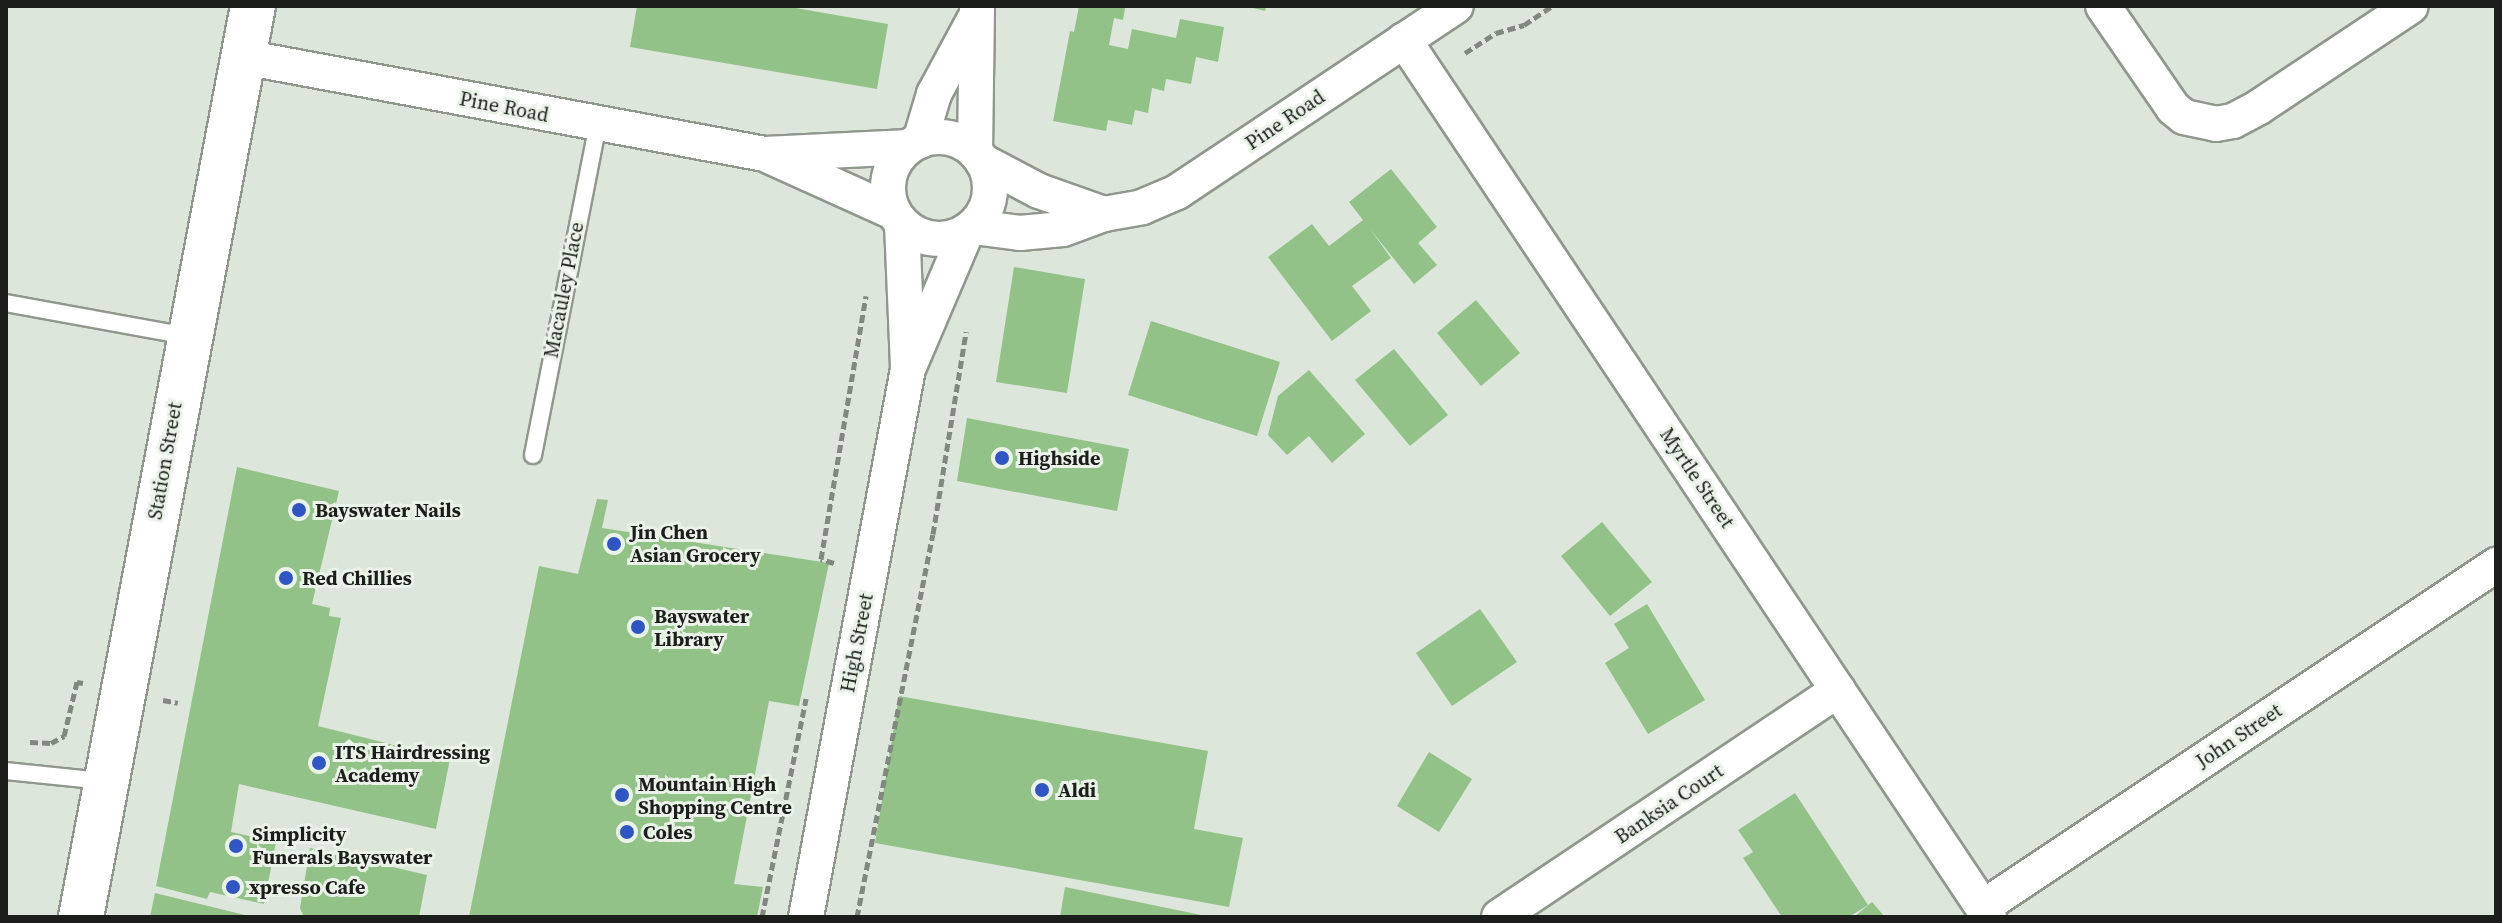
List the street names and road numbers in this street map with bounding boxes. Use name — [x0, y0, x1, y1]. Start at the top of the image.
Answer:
street label: Pine Road — [1241, 85, 1329, 155]
street label: Pine Road — [457, 87, 551, 127]
street label: Macauley Place — [539, 220, 589, 360]
street label: Station Street — [143, 400, 187, 522]
street label: Myrtle Street — [1655, 423, 1739, 533]
street label: High Street — [836, 592, 878, 694]
street label: John Street — [2192, 699, 2286, 773]
street label: Banksia Court — [1610, 759, 1728, 849]

